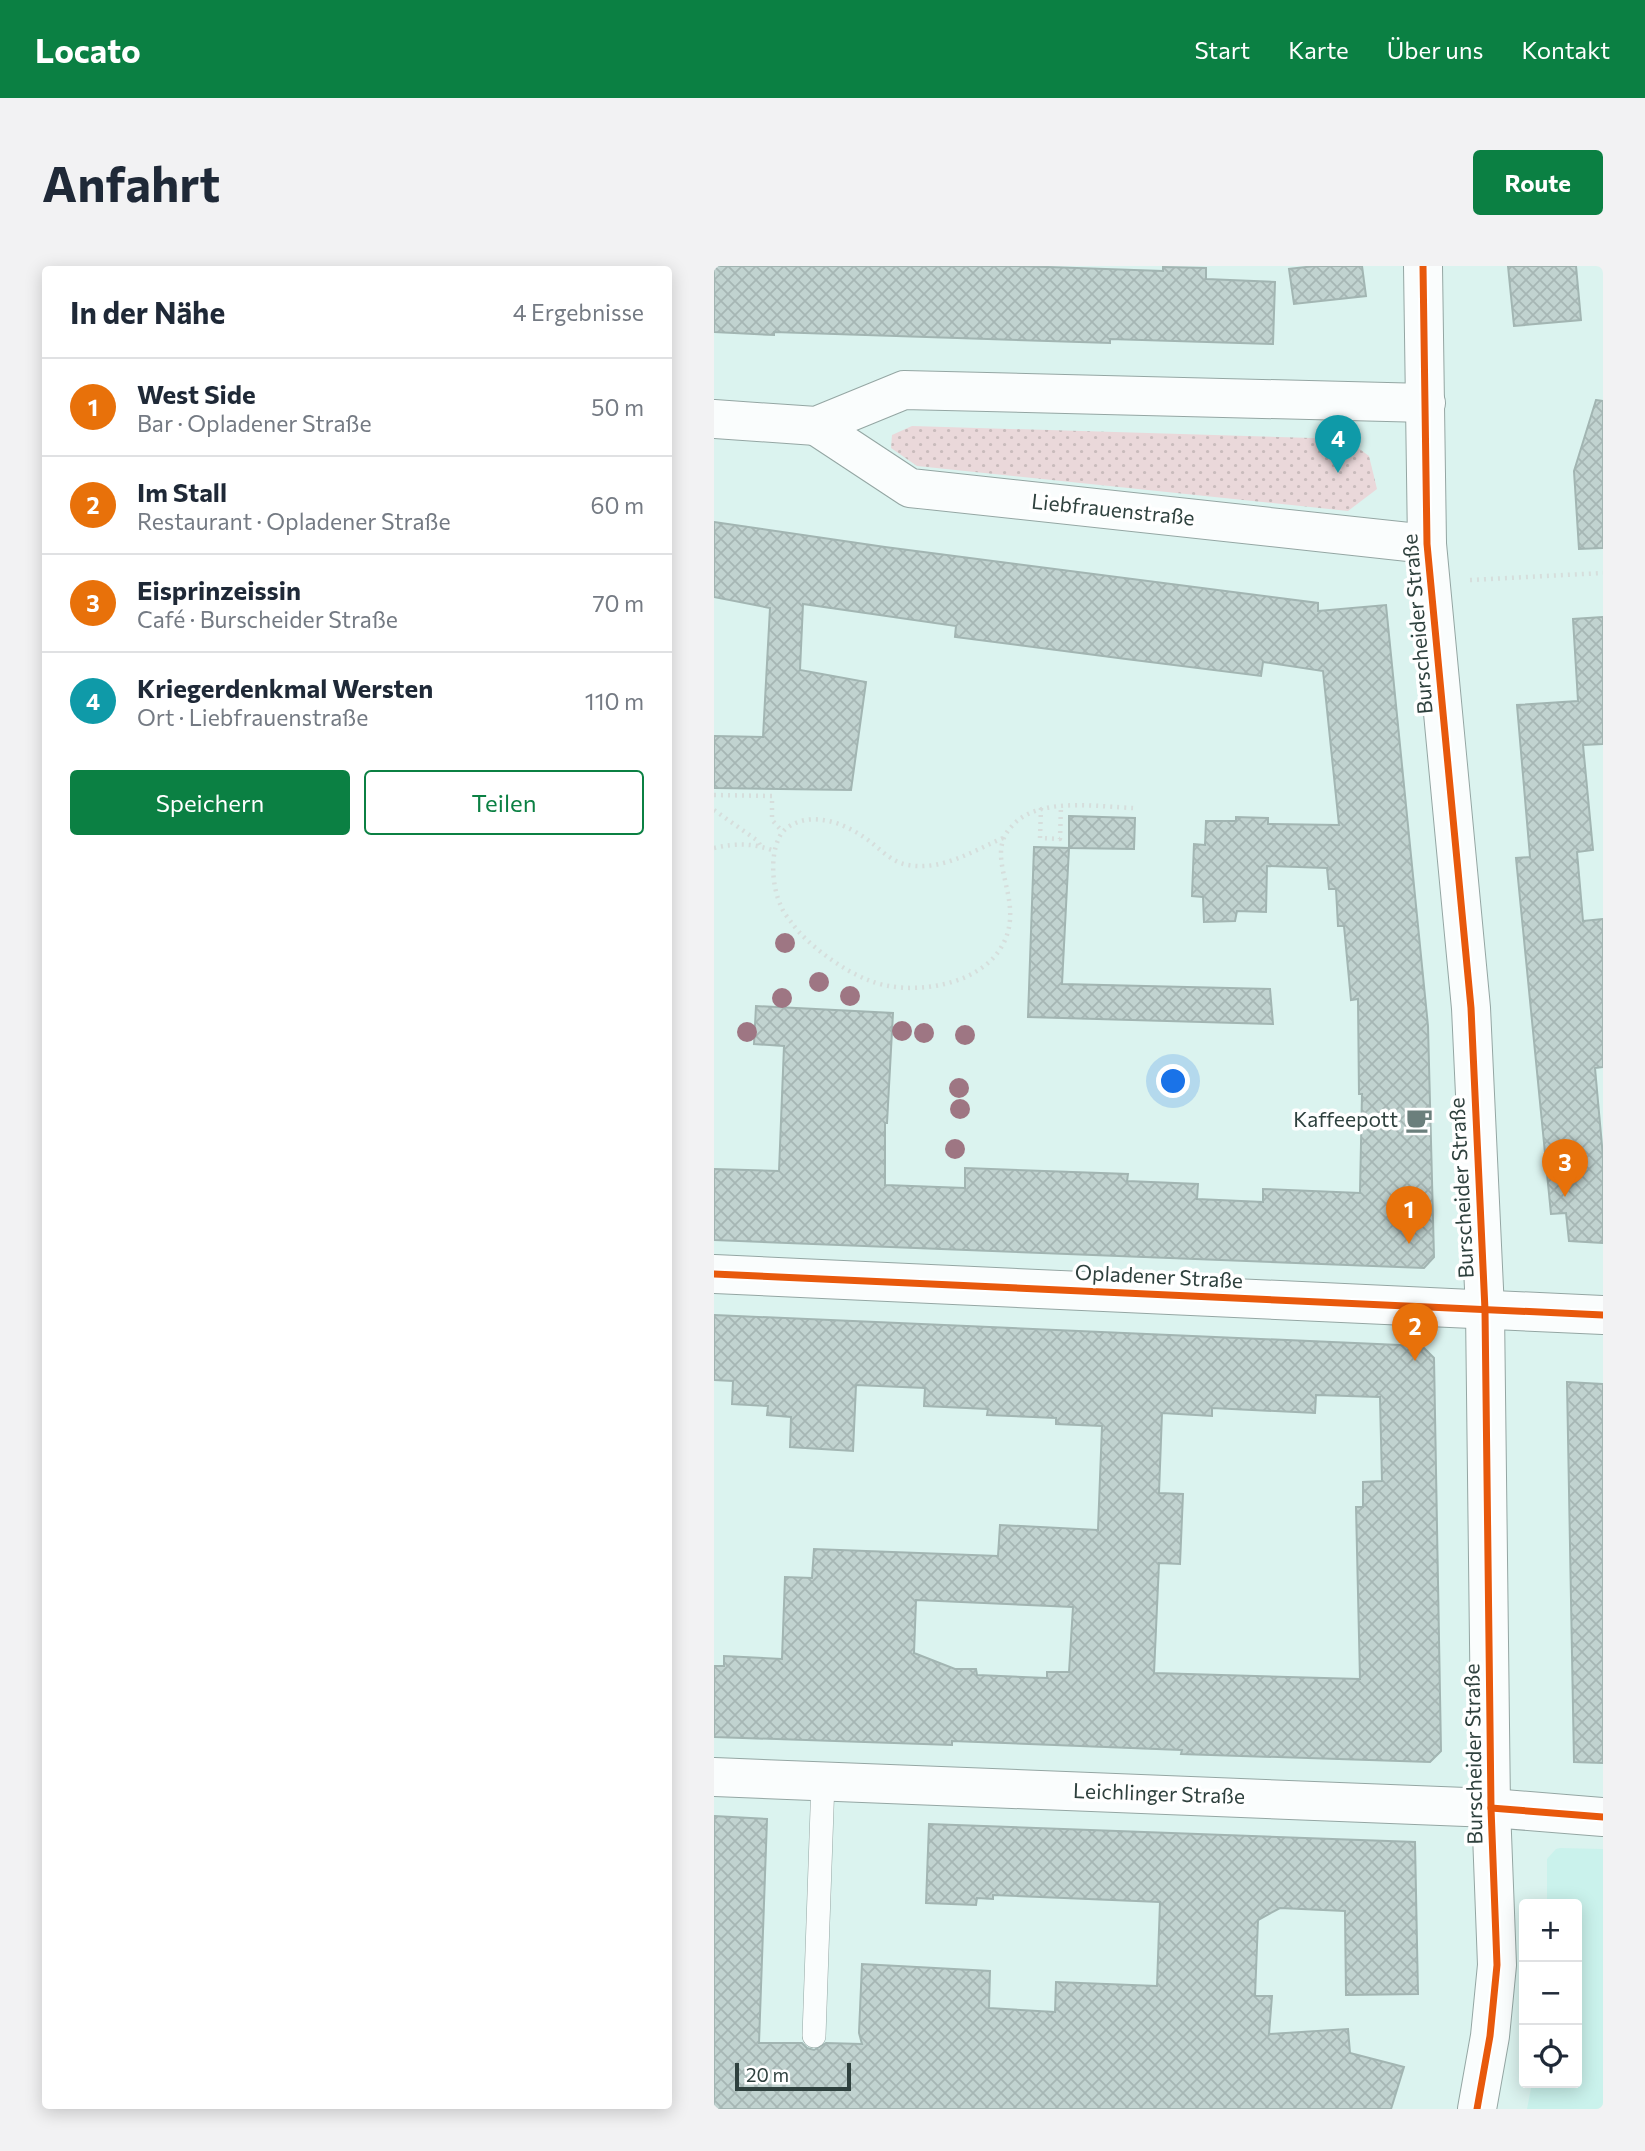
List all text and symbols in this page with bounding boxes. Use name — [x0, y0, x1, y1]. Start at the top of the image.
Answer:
text: Locato — [35, 29, 141, 70]
text: Start — [1195, 35, 1250, 64]
text: Karte — [1288, 35, 1349, 64]
text: Über uns — [1387, 35, 1483, 64]
text: Kontakt — [1521, 35, 1610, 64]
button: Route — [1473, 150, 1603, 215]
text: Anfahrt — [42, 152, 220, 212]
text: In der Nähe — [70, 293, 225, 330]
text: 4 Ergebnisse — [513, 298, 644, 326]
text: West Side — [137, 378, 256, 409]
text: 1 — [88, 393, 98, 421]
text: 50 m — [591, 393, 644, 421]
text: Bar · Opladener Straße — [137, 409, 372, 437]
pin: 4 — [1315, 415, 1361, 473]
text: Im Stall — [137, 476, 227, 507]
street label: Liebfrauenstraße — [1030, 487, 1196, 530]
text: 2 — [86, 491, 100, 519]
text: 60 m — [591, 491, 644, 519]
text: Restaurant · Opladener Straße — [137, 507, 451, 535]
street label: Burscheider Straße — [1396, 533, 1437, 715]
text: Eisprinzeissin — [137, 574, 301, 605]
text: 3 — [86, 589, 100, 617]
text: 70 m — [592, 589, 644, 617]
text: Café · Burscheider Straße — [137, 605, 398, 633]
text: Kriegerdenkmal Wersten — [137, 672, 433, 703]
text: 4 — [86, 687, 100, 715]
text: 110 m — [585, 687, 644, 715]
text: Ort · Liebfrauenstraße — [137, 703, 368, 731]
button: Speichern — [70, 770, 350, 835]
button: Teilen — [364, 770, 644, 835]
your location — [1156, 1064, 1190, 1098]
street label: Burscheider Straße — [1443, 1097, 1478, 1279]
cafe icon: Kaffeepott — [1404, 1105, 1434, 1135]
place label: Kaffeepott — [1293, 1106, 1398, 1131]
pin: 3 — [1542, 1139, 1588, 1197]
pin: 1 — [1386, 1186, 1432, 1244]
street label: Opladener Straße — [1074, 1259, 1244, 1292]
pin: 2 — [1392, 1303, 1438, 1361]
street label: Burscheider Straße — [1458, 1663, 1487, 1845]
street label: Leichlinger Straße — [1073, 1777, 1245, 1808]
map controls — [1519, 1899, 1582, 2088]
button: + — [1519, 1899, 1582, 1962]
button: − — [1519, 1962, 1582, 2025]
button: locate — [1519, 2025, 1582, 2088]
scale bar — [735, 2060, 850, 2092]
text: 20 m — [746, 2063, 789, 2086]

